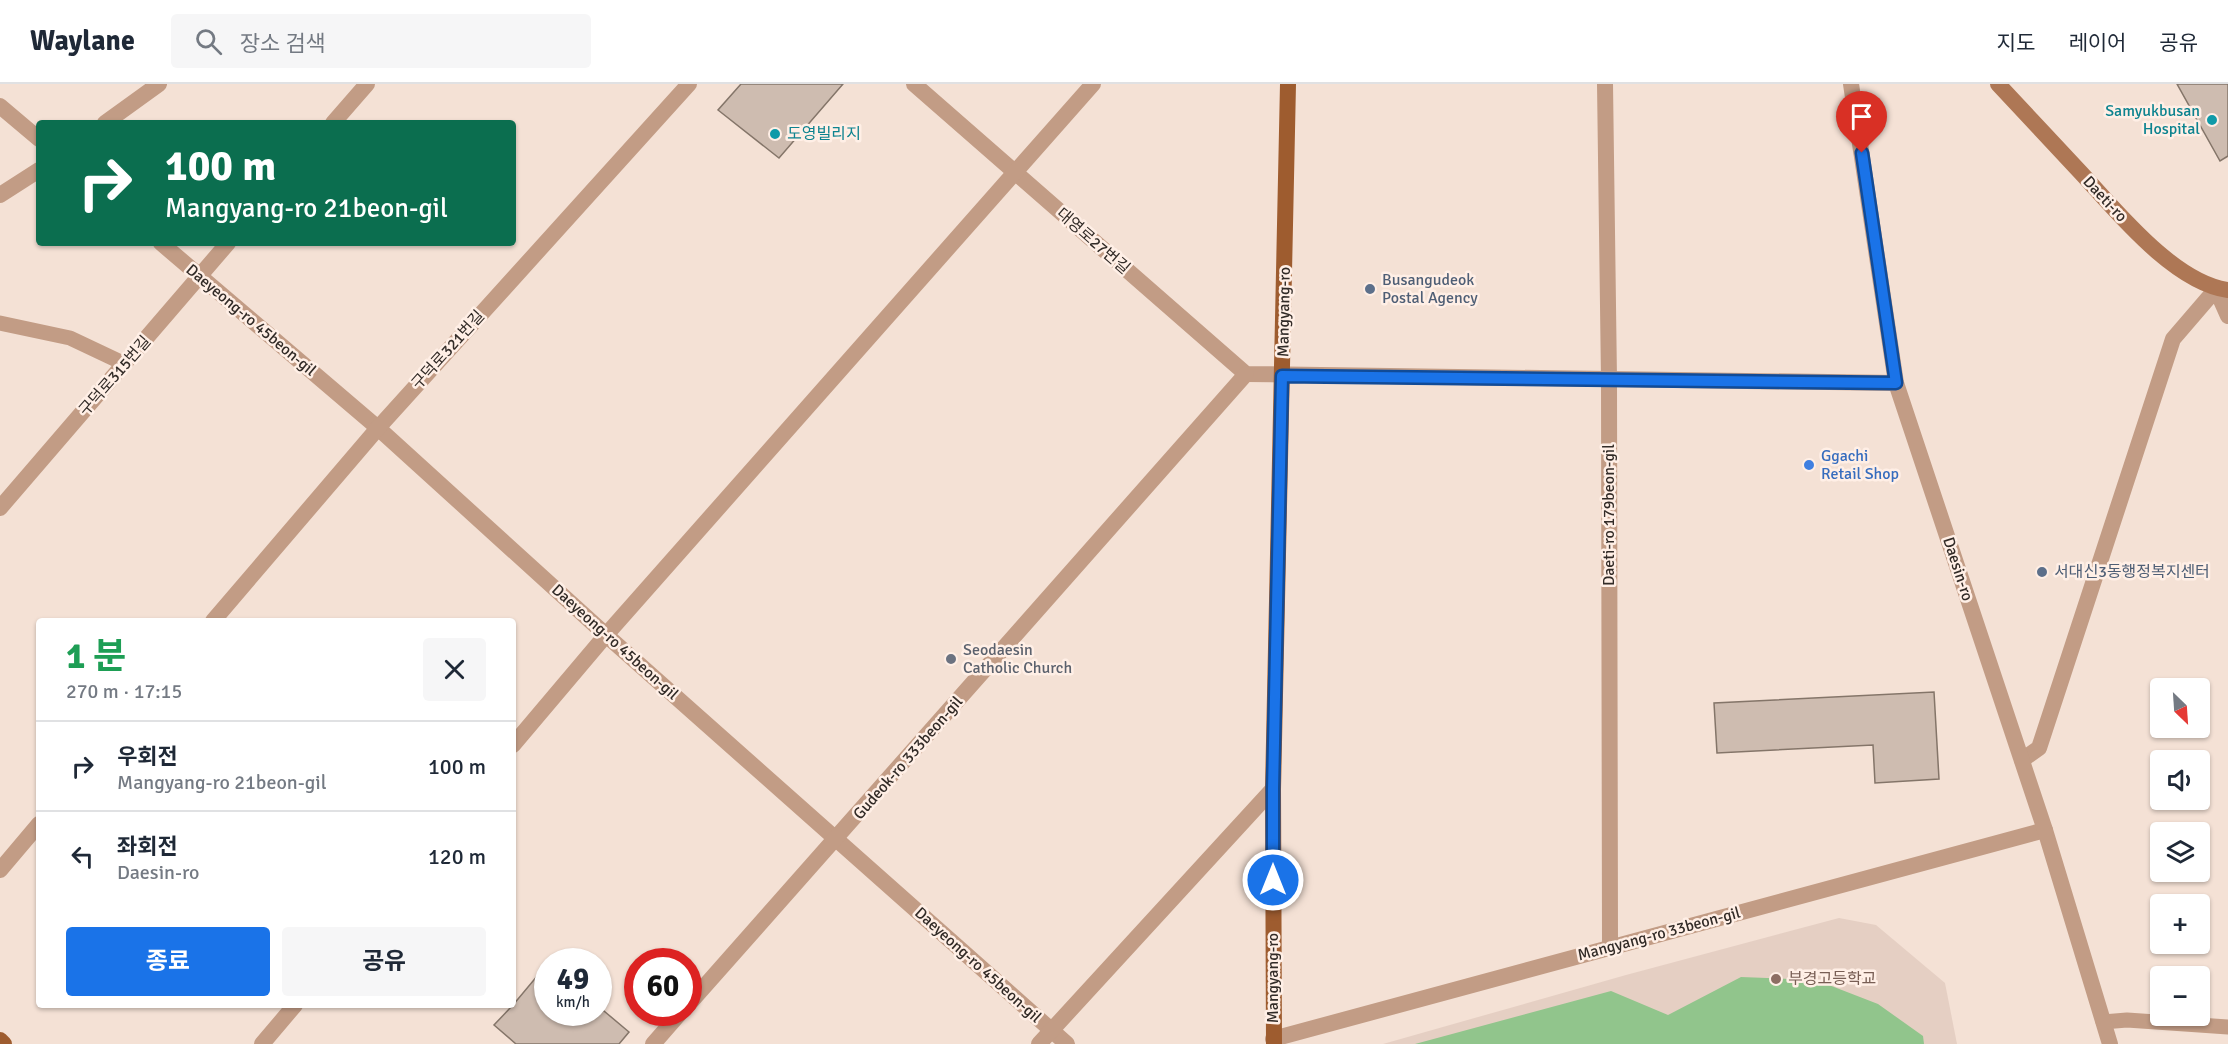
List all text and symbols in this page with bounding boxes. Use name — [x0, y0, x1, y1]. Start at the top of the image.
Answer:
search box — [171, 14, 591, 68]
text: Waylane — [30, 24, 135, 58]
icon: search — [192, 25, 225, 58]
text: 장소 검색 — [240, 30, 326, 57]
text: 지도 — [1997, 30, 2035, 56]
text: 레이어 — [2068, 30, 2126, 56]
text: 공유 — [2159, 30, 2198, 56]
pin — [1836, 91, 1887, 153]
icon: arrive — [1845, 100, 1878, 133]
place label: Samyukbusan Hospital — [2105, 101, 2200, 139]
marker: Samyukbusan Hospital — [2205, 113, 2219, 127]
place label: 도영빌리지 — [787, 124, 861, 144]
marker: 도영빌리지 — [768, 127, 782, 141]
text: 100 m — [165, 141, 276, 192]
icon: right — [66, 144, 144, 222]
street label: Daeti-ro — [2079, 172, 2131, 226]
text: Mangyang-ro 21beon-gil — [165, 192, 448, 225]
street label: 대영로27번길 — [1052, 204, 1134, 278]
street label: Daeyeong-ro 45beon-gil — [182, 260, 320, 380]
street label: Mangyang-ro — [1273, 267, 1295, 357]
place label: Busangudeok Postal Agency — [1382, 270, 1478, 308]
marker: Busangudeok Postal Agency — [1363, 282, 1377, 296]
street label: 구덕로321번길 — [407, 306, 489, 394]
street label: 구덕로315번길 — [75, 332, 155, 420]
street label: Daeti-ro 179beon-gil — [1599, 444, 1619, 586]
place label: Ggachi Retail Shop — [1821, 446, 1899, 484]
marker: Ggachi Retail Shop — [1802, 458, 1816, 472]
street label: Daesin-ro — [1938, 535, 1978, 603]
place label: 서대신3동행정복지센터 — [2054, 562, 2210, 582]
marker: 서대신3동행정복지센터 — [2035, 565, 2049, 579]
street label: Daeyeong-ro 45beon-gil — [547, 580, 683, 704]
text: 1 분 — [66, 634, 126, 679]
button: close — [423, 638, 486, 701]
place label: Seodaesin Catholic Church — [963, 640, 1072, 678]
marker: Seodaesin Catholic Church — [944, 652, 958, 666]
north arrow — [2150, 678, 2210, 738]
map controls — [2150, 678, 2210, 1026]
text: 270 m · 17:15 — [66, 679, 182, 704]
street label: Gudeok-ro 333beon-gil — [849, 692, 967, 824]
text: 우회전 — [117, 743, 178, 770]
icon: right — [66, 750, 99, 783]
button: sound — [2150, 750, 2210, 810]
text: 100 m — [428, 753, 486, 780]
text: Mangyang-ro 21beon-gil — [117, 770, 327, 795]
button: layers — [2150, 822, 2210, 882]
text: 좌회전 — [117, 833, 178, 860]
icon: left — [66, 840, 99, 873]
text: 120 m — [428, 843, 486, 870]
position arrow — [1241, 848, 1305, 912]
text: Daesin-ro — [117, 860, 199, 885]
button: + — [2150, 894, 2210, 954]
street label: Daeyeong-ro 45beon-gil — [910, 903, 1046, 1027]
street label: Mangyang-ro 33beon-gil — [1575, 903, 1743, 965]
button: 종료 — [66, 927, 270, 996]
button: 공유 — [282, 927, 486, 996]
street label: Mangyang-ro — [1263, 933, 1283, 1023]
speed limit sign: 60 — [624, 948, 702, 1026]
text: 49 — [557, 961, 589, 998]
button: − — [2150, 966, 2210, 1026]
place label: 부경고등학교 — [1788, 969, 1876, 989]
marker: 부경고등학교 — [1769, 972, 1783, 986]
text: km/h — [556, 993, 590, 1011]

